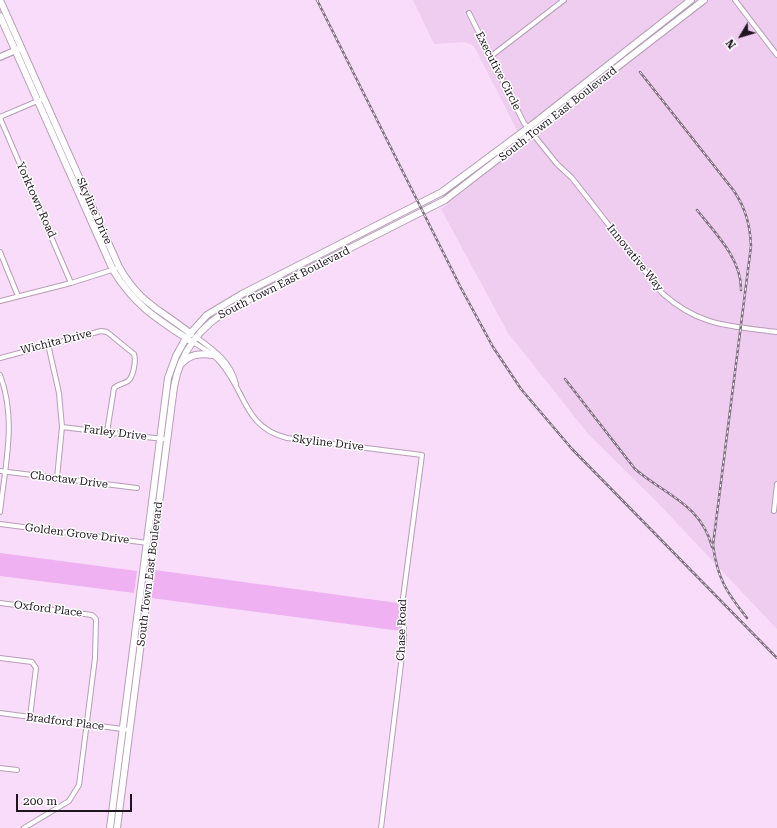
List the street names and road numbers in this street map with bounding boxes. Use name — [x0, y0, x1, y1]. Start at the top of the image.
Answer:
street label: Executive Circle — [473, 30, 523, 112]
street label: South Town East Boulevard — [496, 64, 620, 164]
street label: Yorktown Road — [13, 160, 59, 240]
street label: Skyline Drive — [73, 176, 115, 246]
street label: Innovative Way — [604, 222, 666, 294]
street label: South Town East Boulevard — [216, 244, 352, 322]
street label: Wichita Drive — [19, 327, 93, 357]
street label: Farley Drive — [83, 423, 147, 443]
street label: Skyline Drive — [292, 432, 364, 454]
street label: Choctaw Drive — [29, 469, 109, 491]
street label: South Town East Boulevard — [135, 501, 165, 647]
street label: Golden Grove Drive — [24, 521, 130, 547]
street label: Oxford Place — [13, 598, 83, 620]
street label: Chase Road — [394, 599, 410, 661]
street label: Bradford Place — [25, 711, 105, 733]

